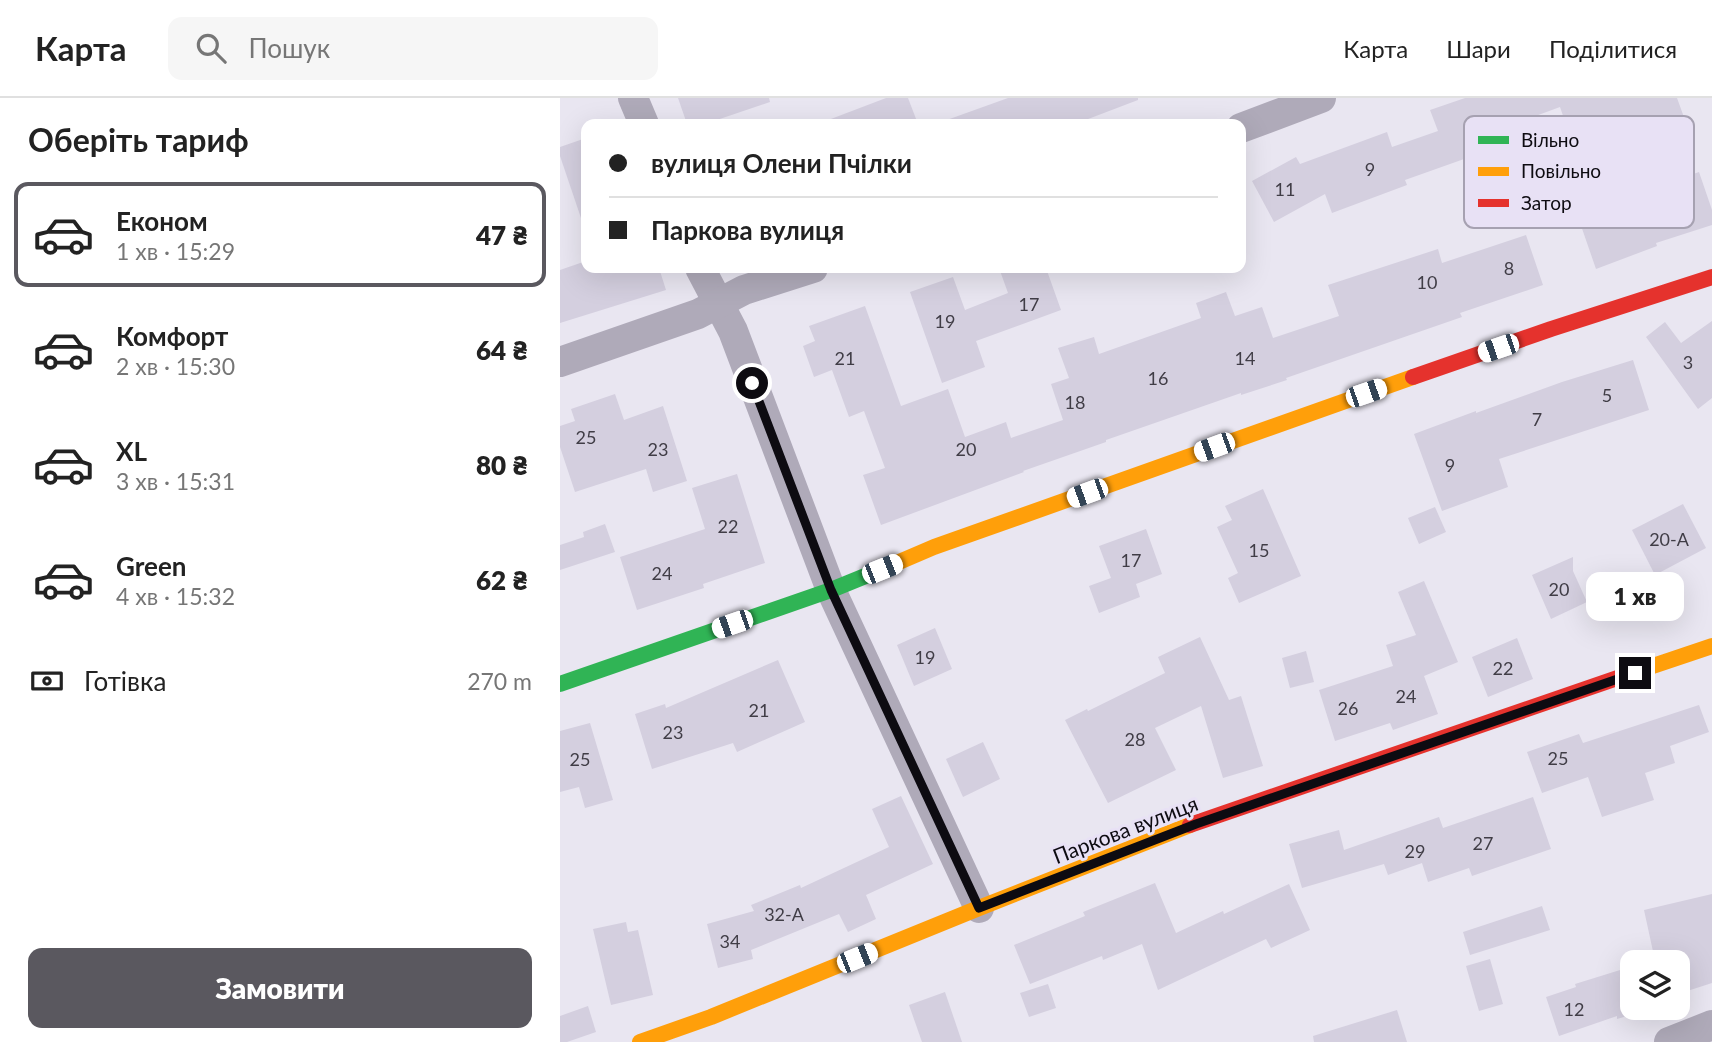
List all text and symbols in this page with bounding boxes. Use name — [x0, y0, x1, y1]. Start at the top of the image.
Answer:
search box — [168, 17, 658, 80]
text: Карта — [35, 28, 126, 68]
icon: search — [192, 29, 230, 67]
text: Пошук — [248, 32, 330, 64]
text: Карта — [1343, 34, 1408, 63]
text: Шари — [1446, 34, 1511, 63]
text: Поділитися — [1549, 34, 1677, 63]
legend — [1464, 116, 1694, 228]
text: Оберіть тариф — [28, 120, 249, 159]
text: Вільно — [1521, 128, 1579, 151]
text: вулиця Олени Пчілки — [651, 147, 912, 179]
house number: 9 — [1365, 158, 1375, 180]
text: Повільно — [1521, 159, 1601, 182]
house number: 11 — [1275, 178, 1295, 200]
text: Затор — [1521, 191, 1572, 214]
icon: car — [32, 203, 95, 266]
text: Економ — [116, 205, 208, 237]
text: Паркова вулиця — [651, 214, 844, 246]
text: 47 ₴ — [476, 219, 528, 251]
text: 1 хв · 15:29 — [116, 237, 235, 265]
house number: 8 — [1504, 257, 1514, 279]
house number: 10 — [1417, 271, 1437, 293]
house number: 17 — [1019, 293, 1039, 315]
house number: 19 — [935, 310, 955, 332]
icon: car — [32, 318, 95, 381]
text: Комфорт — [116, 320, 228, 352]
car — [1475, 331, 1522, 365]
text: 64 ₴ — [476, 334, 528, 366]
house number: 21 — [835, 347, 855, 369]
house number: 14 — [1235, 347, 1255, 369]
house number: 3 — [1683, 351, 1693, 373]
text: 2 хв · 15:30 — [116, 352, 235, 380]
route start — [736, 367, 768, 399]
house number: 16 — [1148, 367, 1168, 389]
car — [1343, 376, 1390, 410]
house number: 5 — [1602, 384, 1612, 406]
house number: 18 — [1065, 391, 1085, 413]
house number: 7 — [1532, 408, 1542, 430]
house number: 25 — [576, 426, 596, 448]
car — [1191, 430, 1238, 464]
icon: car — [32, 433, 95, 496]
text: XL — [116, 435, 147, 467]
house number: 23 — [648, 438, 668, 460]
house number: 20 — [956, 438, 976, 460]
text: 80 ₴ — [476, 449, 528, 481]
house number: 9 — [1445, 454, 1455, 476]
text: 3 хв · 15:31 — [116, 467, 235, 495]
car — [1064, 476, 1111, 510]
house number: 22 — [718, 515, 738, 537]
house number: 20-А — [1649, 528, 1690, 550]
house number: 15 — [1249, 539, 1269, 561]
icon: car — [32, 548, 95, 611]
house number: 17 — [1121, 549, 1141, 571]
text: Green — [116, 550, 186, 582]
car — [859, 551, 906, 587]
house number: 24 — [652, 562, 672, 584]
text: 62 ₴ — [476, 564, 528, 596]
callout: 1 хв — [1586, 572, 1684, 620]
house number: 20 — [1549, 578, 1569, 600]
text: 4 хв · 15:32 — [116, 582, 235, 610]
text: 1 хв — [1614, 582, 1656, 610]
car — [709, 607, 756, 641]
house number: 19 — [915, 646, 935, 668]
house number: 22 — [1493, 657, 1513, 679]
route end — [1619, 657, 1651, 689]
icon: cash — [28, 662, 66, 700]
text: Готівка — [84, 665, 166, 697]
text: 270 m — [467, 667, 532, 695]
house number: 24 — [1396, 685, 1416, 707]
house number: 26 — [1338, 697, 1358, 719]
house number: 21 — [749, 699, 769, 721]
house number: 23 — [663, 721, 683, 743]
house number: 28 — [1125, 728, 1145, 750]
house number: 25 — [1548, 747, 1568, 769]
house number: 25 — [570, 748, 590, 770]
street label: Паркова вулиця — [1049, 790, 1201, 868]
house number: 27 — [1473, 832, 1493, 854]
house number: 29 — [1405, 840, 1425, 862]
house number: 32-А — [764, 903, 805, 925]
house number: 34 — [720, 930, 740, 952]
car — [834, 940, 881, 976]
button: Замовити — [28, 948, 532, 1028]
map controls — [1620, 950, 1690, 1020]
button: layers — [1620, 950, 1690, 1020]
house number: 12 — [1564, 998, 1584, 1020]

